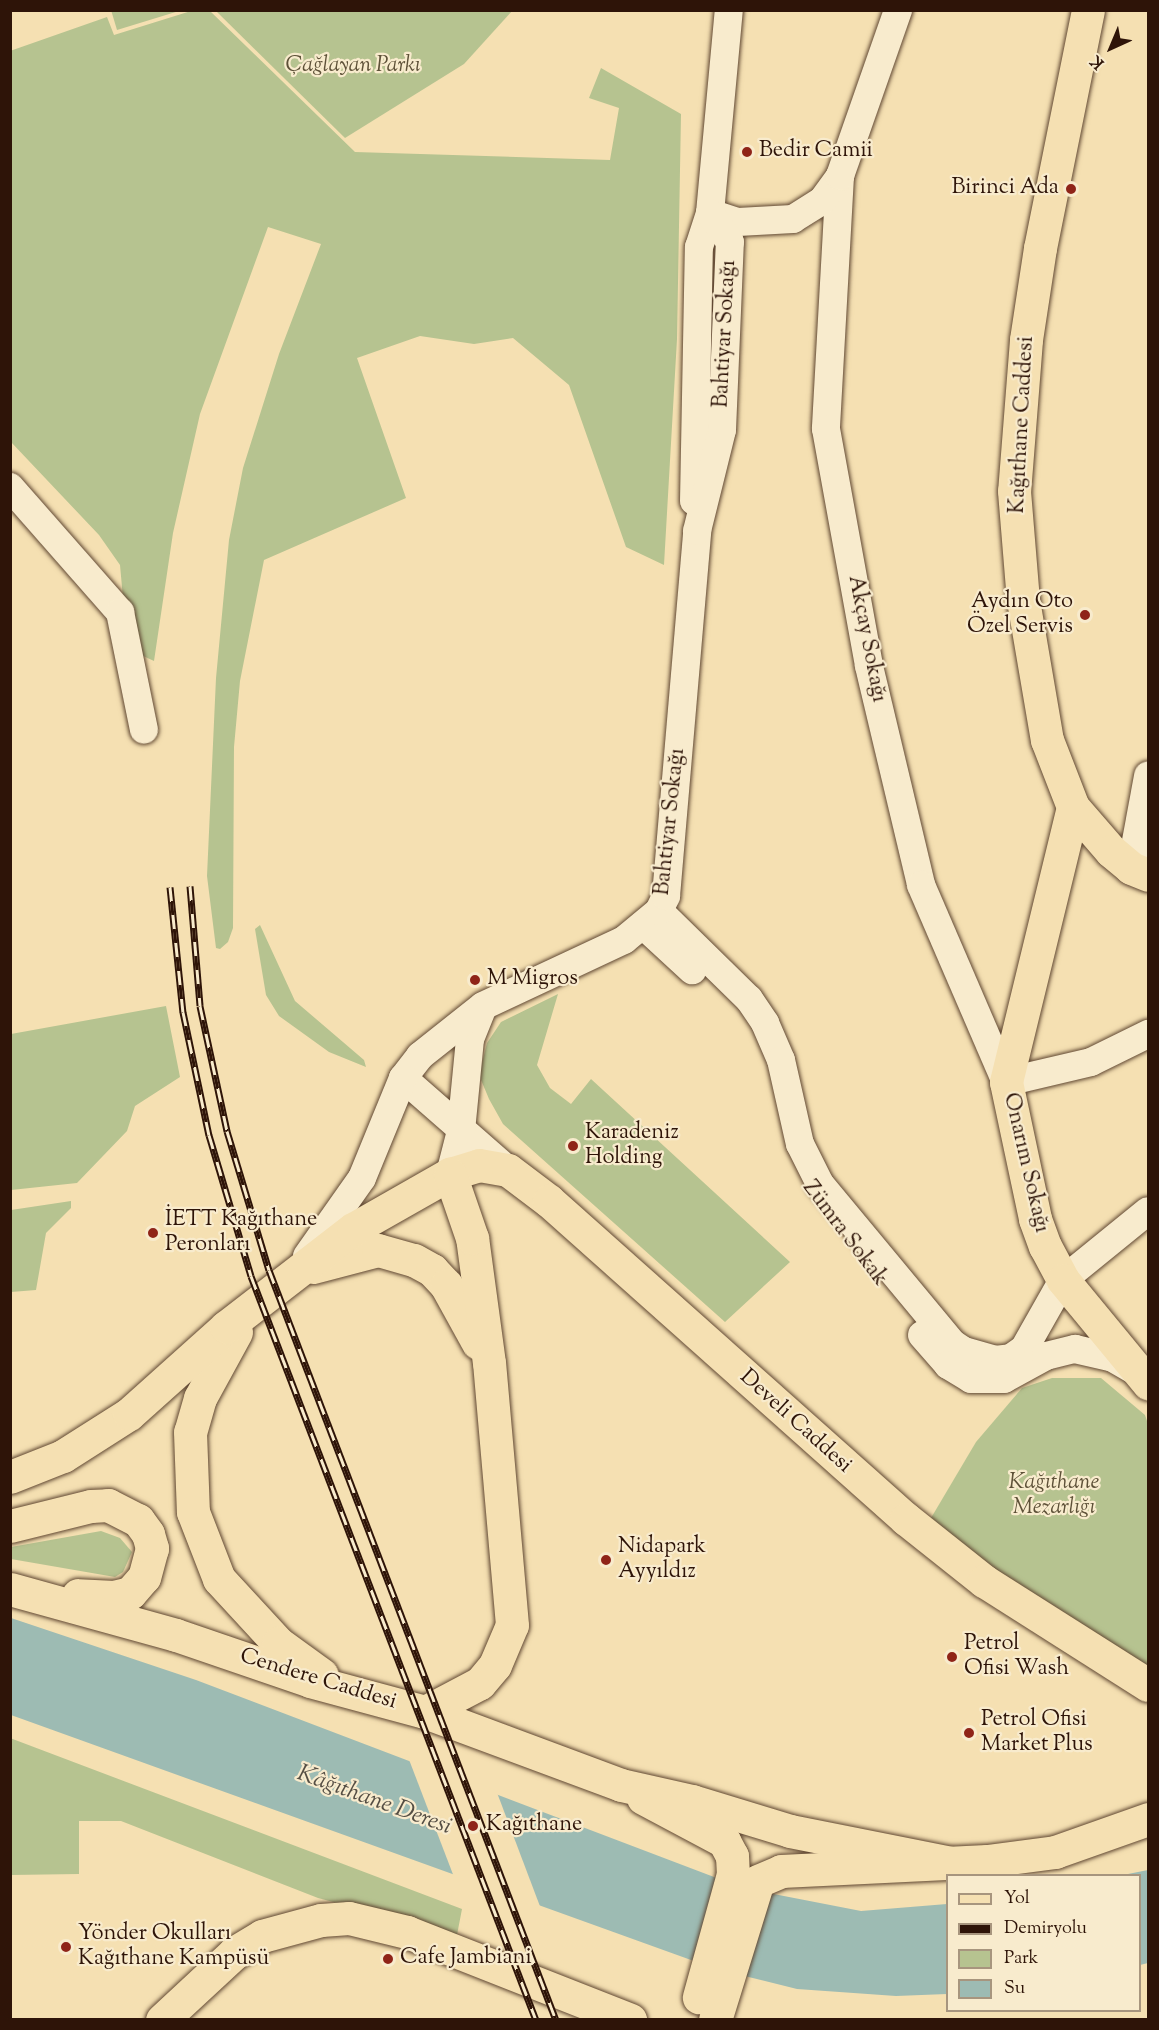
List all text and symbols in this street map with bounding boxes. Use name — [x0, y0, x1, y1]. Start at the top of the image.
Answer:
north arrow — [1081, 18, 1141, 78]
text: K — [1086, 49, 1110, 74]
park label: Çağlayan Parkı — [285, 54, 421, 80]
place label: Bedir Camii — [759, 139, 873, 165]
marker: Bedir Camii — [740, 145, 754, 159]
place label: Birinci Ada — [951, 176, 1059, 202]
marker: Birinci Ada — [1064, 182, 1078, 196]
street label: Bahtiyar Sokağı — [709, 259, 743, 409]
street label: Kağıthane Caddesi — [1005, 336, 1041, 514]
street label: Akçay Sokağı — [841, 573, 891, 705]
place label: Aydın Oto Özel Servis — [967, 589, 1073, 640]
marker: Aydın Oto Özel Servis — [1078, 608, 1092, 622]
street label: Bahtiyar Sokağı — [650, 747, 692, 897]
place label: M Migros — [487, 967, 578, 993]
marker: M Migros — [468, 973, 482, 987]
street label: Onarım Sokağı — [996, 1090, 1054, 1236]
place label: Karadeniz Holding — [585, 1120, 679, 1172]
marker: Karadeniz Holding — [566, 1139, 580, 1153]
street label: Zümra Sokak — [796, 1176, 892, 1292]
place label: İETT Kağıthane Peronları — [165, 1207, 317, 1258]
marker: İETT Kağıthane Peronları — [146, 1226, 160, 1240]
street label: Develi Caddesi — [733, 1365, 857, 1479]
park label: Kağıthane Mezarlığı — [1009, 1470, 1099, 1522]
place label: Nidapark Ayyıldız — [618, 1534, 706, 1586]
marker: Nidapark Ayyıldız — [599, 1553, 613, 1567]
place label: Petrol Ofisi Wash — [964, 1631, 1069, 1682]
street label: Cendere Caddesi — [236, 1644, 400, 1716]
marker: Petrol Ofisi Wash — [945, 1650, 959, 1664]
place label: Petrol Ofisi Market Plus — [981, 1707, 1093, 1759]
marker: Petrol Ofisi Market Plus — [962, 1726, 976, 1740]
water label: Kâğıthane Deresi — [293, 1760, 455, 1842]
place label: Kağıthane — [486, 1813, 582, 1839]
marker: Kağıthane — [464, 1817, 482, 1835]
legend — [946, 1874, 1141, 2012]
text: Yol — [1004, 1886, 1030, 1912]
text: Demiryolu — [1004, 1916, 1087, 1942]
place label: Yönder Okulları Kağıthane Kampüsü — [78, 1921, 269, 1972]
marker: Yönder Okulları Kağıthane Kampüsü — [59, 1940, 73, 1954]
place label: Cafe Jambiani — [400, 1946, 532, 1972]
text: Park — [1004, 1946, 1038, 1972]
marker: Cafe Jambiani — [381, 1952, 395, 1966]
text: Su — [1004, 1976, 1025, 2002]

